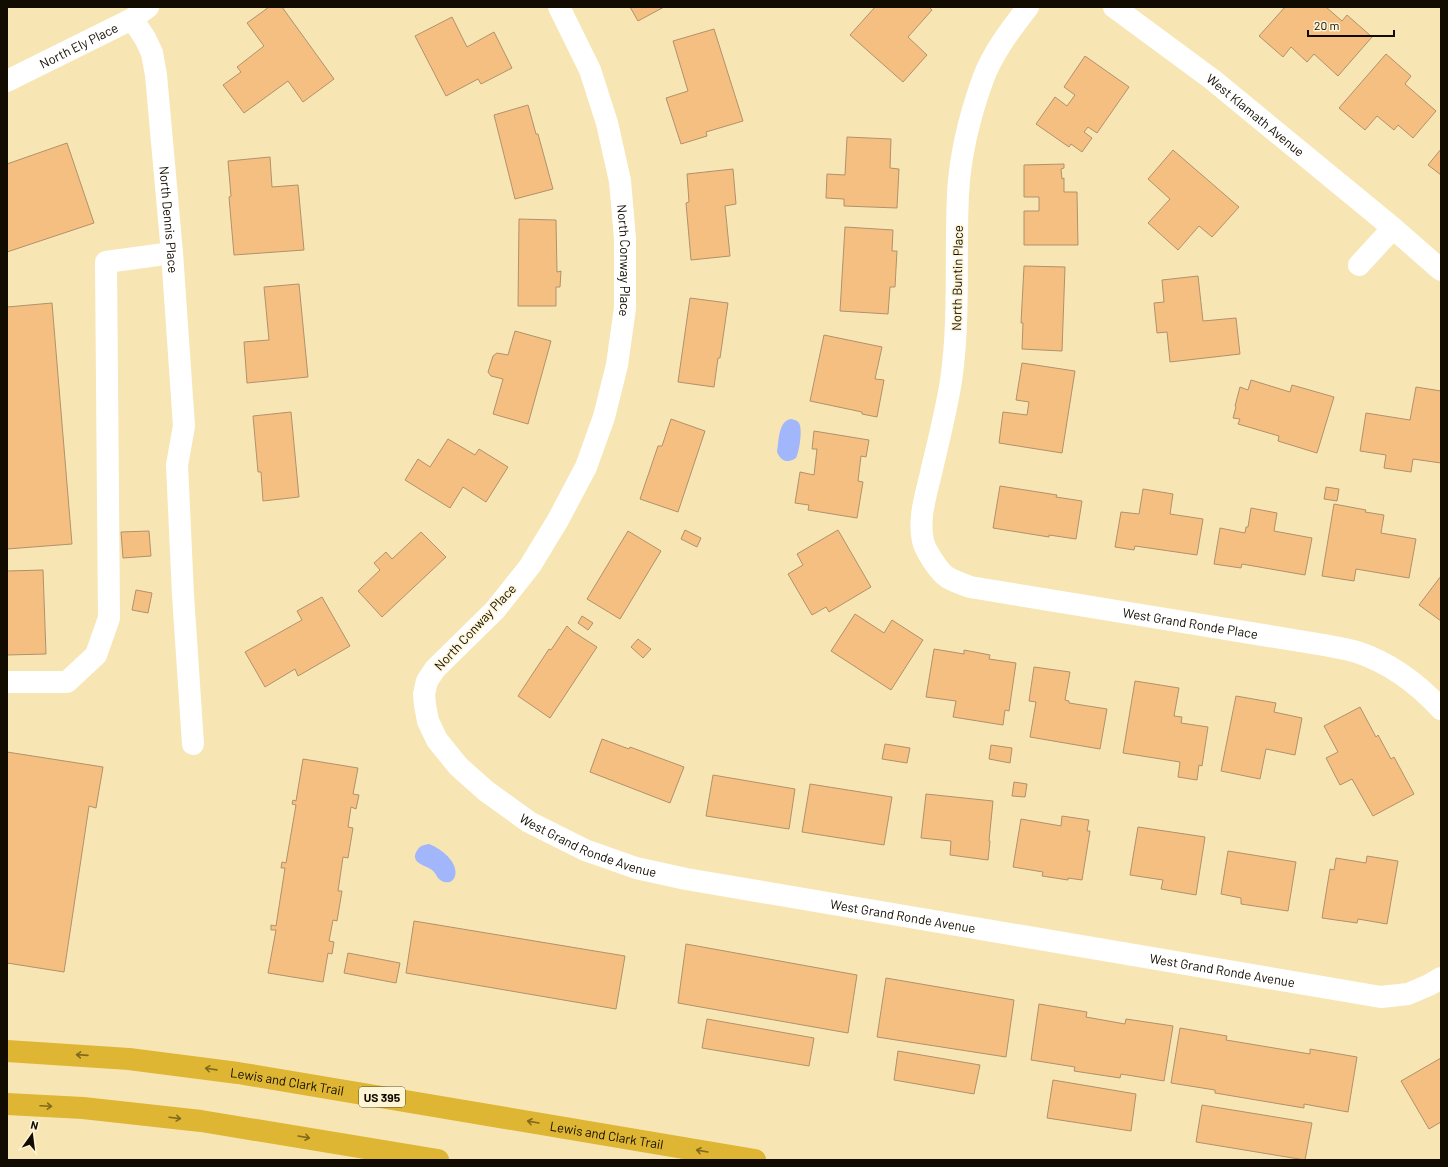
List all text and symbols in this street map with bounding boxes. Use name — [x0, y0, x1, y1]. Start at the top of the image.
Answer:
scale bar — [1308, 12, 1394, 38]
text: 20 m — [1314, 18, 1340, 32]
street label: North Ely Place — [37, 19, 121, 72]
street label: West Klamath Avenue — [1203, 70, 1308, 160]
street label: North Dennis Place — [156, 165, 181, 274]
street label: North Conway Place — [614, 204, 633, 318]
street label: North Buntin Place — [948, 225, 966, 331]
street label: North Conway Place — [431, 580, 519, 674]
street label: West Grand Ronde Place — [1122, 604, 1259, 642]
street label: West Grand Ronde Avenue — [516, 810, 658, 880]
street label: West Grand Ronde Avenue — [829, 896, 977, 936]
street label: West Grand Ronde Avenue — [1148, 950, 1296, 990]
one-way arrow — [76, 1052, 89, 1059]
street label: Lewis and Clark Trail — [229, 1064, 345, 1099]
one-way arrow — [205, 1065, 218, 1073]
road number: US 395 — [359, 1087, 405, 1107]
one-way arrow — [39, 1102, 52, 1109]
one-way arrow — [168, 1114, 181, 1122]
north arrow — [12, 1115, 52, 1155]
text: N — [29, 1118, 40, 1132]
one-way arrow — [527, 1118, 540, 1126]
street label: Lewis and Clark Trail — [549, 1118, 665, 1152]
one-way arrow — [297, 1134, 310, 1142]
one-way arrow — [696, 1147, 709, 1155]

